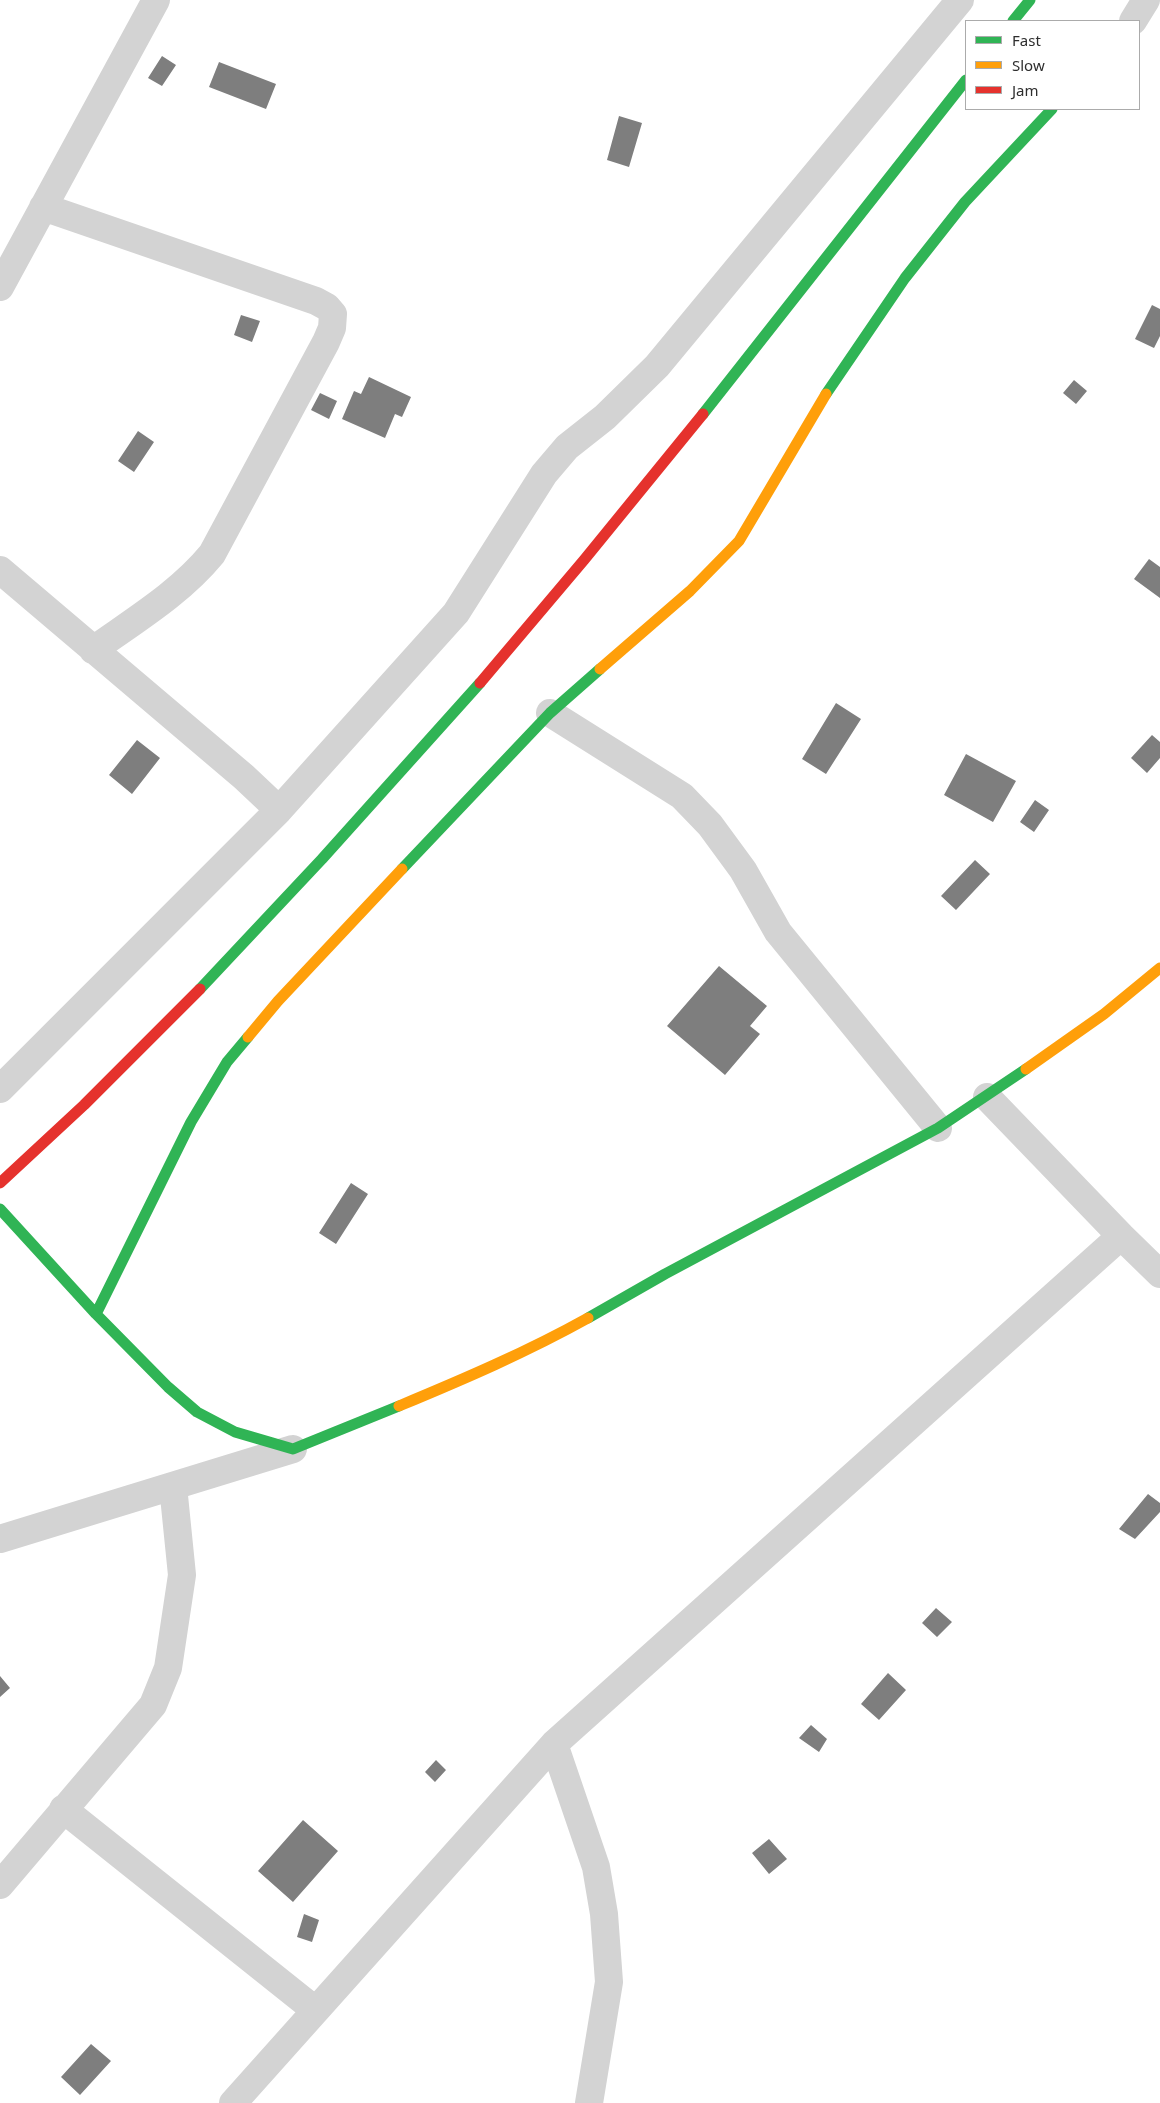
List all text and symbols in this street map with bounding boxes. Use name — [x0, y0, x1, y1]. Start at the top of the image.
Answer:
legend — [965, 20, 1140, 110]
text: Fast — [1012, 30, 1041, 50]
text: Slow — [1012, 55, 1045, 75]
text: Jam — [1012, 80, 1039, 100]

